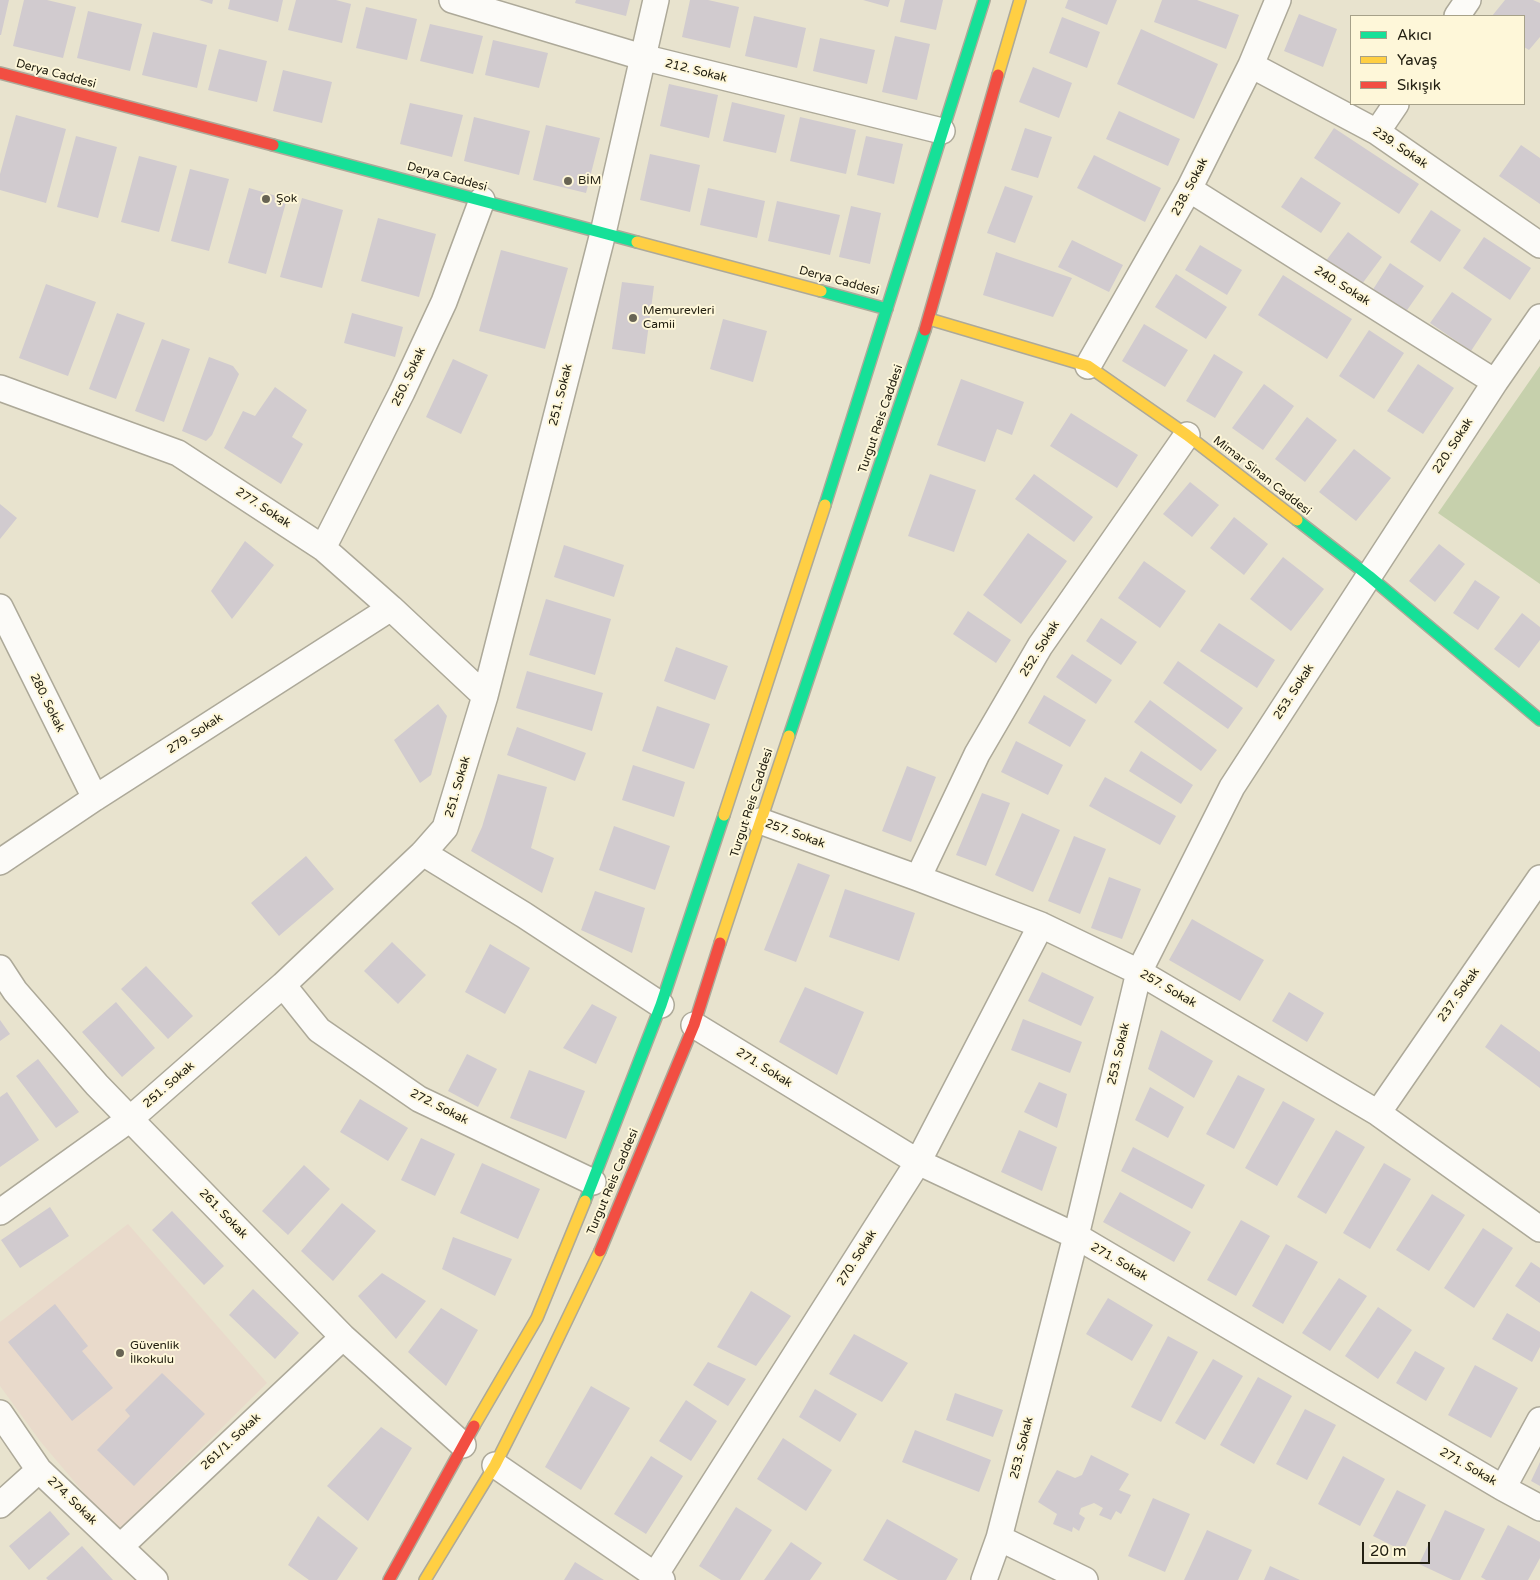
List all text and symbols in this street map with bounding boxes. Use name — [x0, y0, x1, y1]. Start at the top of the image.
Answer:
legend — [1350, 15, 1525, 105]
text: Akıcı — [1397, 26, 1432, 44]
text: Yavaş — [1397, 51, 1437, 69]
street label: Derya Caddesi — [14, 56, 98, 92]
street label: 212. Sokak — [664, 56, 728, 86]
text: Sıkışık — [1397, 76, 1441, 94]
street label: 239. Sokak — [1370, 124, 1430, 172]
street label: 238. Sokak — [1169, 156, 1211, 218]
street label: Derya Caddesi — [405, 159, 489, 195]
place label: BİM — [578, 174, 601, 188]
marker: BİM — [562, 175, 574, 187]
place label: Şok — [276, 192, 297, 206]
marker: Şok — [260, 193, 272, 205]
street label: Derya Caddesi — [797, 263, 881, 299]
street label: 240. Sokak — [1311, 263, 1373, 309]
place label: Memurevleri Camii — [643, 304, 714, 332]
marker: Memurevleri Camii — [627, 312, 639, 324]
street label: 250. Sokak — [389, 345, 429, 409]
street label: 251. Sokak — [546, 363, 576, 427]
street label: Turgut Reis Caddesi — [856, 363, 906, 475]
street label: 220. Sokak — [1430, 416, 1476, 476]
street label: Mimar Sinan Caddesi — [1210, 433, 1314, 519]
street label: 277. Sokak — [233, 485, 293, 531]
street label: 252. Sokak — [1017, 618, 1063, 680]
street label: 253. Sokak — [1271, 662, 1317, 722]
street label: 280. Sokak — [27, 671, 67, 735]
street label: 279. Sokak — [165, 711, 225, 757]
street label: Turgut Reis Caddesi — [728, 747, 776, 859]
street label: 251. Sokak — [442, 755, 474, 819]
street label: 257. Sokak — [763, 817, 827, 851]
street label: 237. Sokak — [1435, 965, 1483, 1025]
street label: 257. Sokak — [1137, 967, 1199, 1011]
street label: 253. Sokak — [1105, 1022, 1133, 1086]
street label: 271. Sokak — [733, 1045, 795, 1091]
street label: 251. Sokak — [140, 1059, 198, 1111]
street label: 272. Sokak — [408, 1086, 470, 1128]
street label: Turgut Reis Caddesi — [584, 1127, 642, 1237]
street label: 261. Sokak — [196, 1186, 250, 1242]
street label: 270. Sokak — [834, 1227, 880, 1289]
street label: 271. Sokak — [1088, 1240, 1150, 1284]
place label: Güvenlik İlkokulu — [130, 1339, 179, 1367]
marker: Güvenlik İlkokulu — [114, 1347, 126, 1359]
street label: 261/1. Sokak — [198, 1411, 264, 1473]
street label: 253. Sokak — [1007, 1416, 1037, 1480]
street label: 271. Sokak — [1437, 1445, 1499, 1489]
street label: 274. Sokak — [44, 1474, 100, 1528]
scale bar — [1365, 1532, 1432, 1564]
text: 20 m — [1370, 1542, 1407, 1560]

